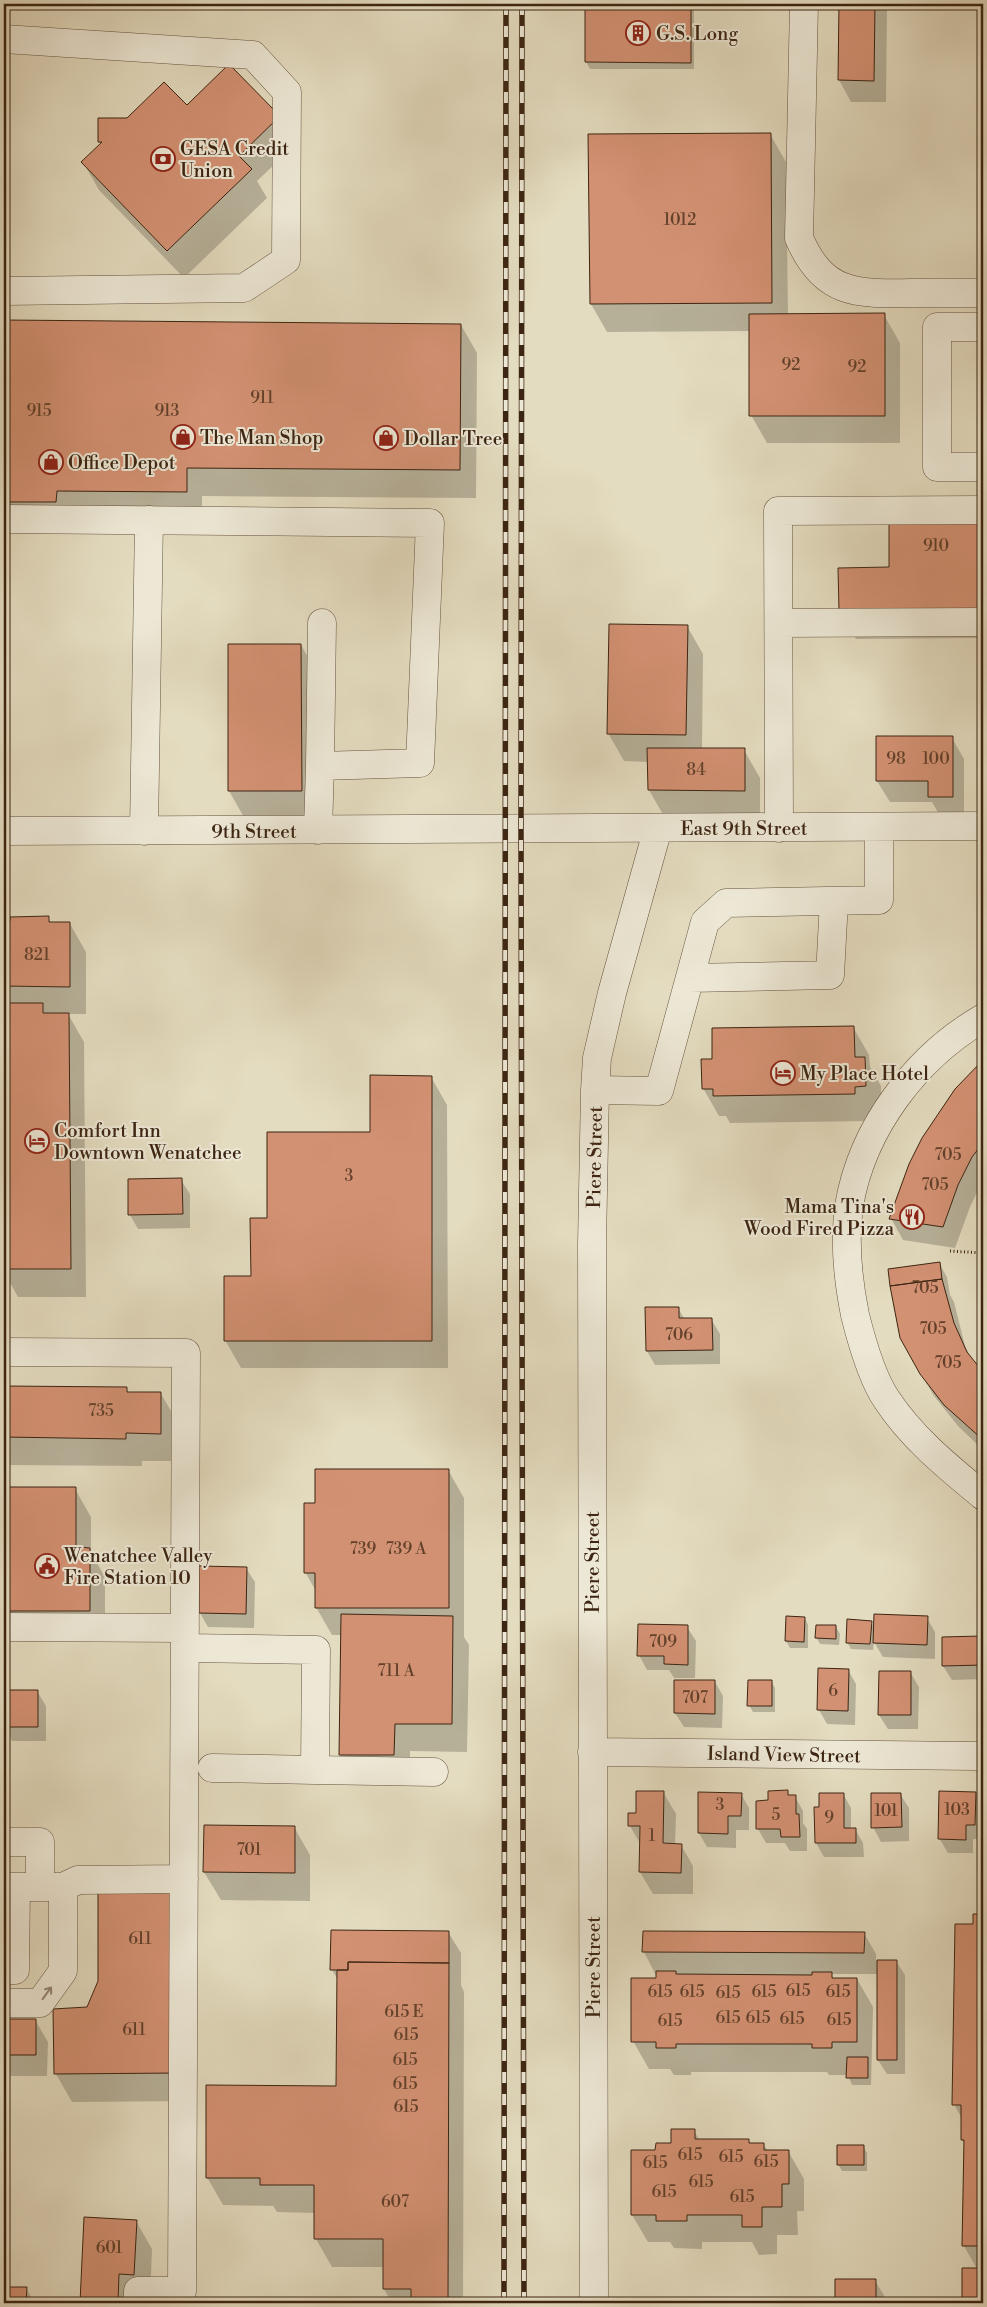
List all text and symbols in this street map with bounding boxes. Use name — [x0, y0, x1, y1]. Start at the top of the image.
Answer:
building icon: G.S. Long — [625, 20, 651, 46]
place label: G.S. Long — [656, 22, 738, 46]
place label: GESA Credit Union — [180, 137, 289, 183]
bank icon: GESA Credit Union — [150, 146, 176, 172]
house number: 1012 — [664, 210, 696, 230]
house number: 92 — [782, 355, 800, 375]
house number: 92 — [848, 357, 866, 377]
house number: 911 — [250, 388, 274, 408]
house number: 915 — [27, 401, 52, 421]
house number: 913 — [155, 401, 180, 421]
shop icon: The Man Shop — [170, 424, 196, 450]
shop icon: Dollar Tree — [373, 425, 399, 451]
place label: The Man Shop — [200, 426, 323, 450]
place label: Dollar Tree — [404, 427, 502, 451]
shop icon: Office Depot — [38, 449, 64, 475]
place label: Office Depot — [68, 451, 176, 475]
house number: 910 — [923, 536, 949, 556]
house number: 98 — [886, 749, 906, 769]
house number: 100 — [922, 749, 950, 769]
house number: 84 — [686, 760, 706, 780]
street label: East 9th Street — [680, 817, 808, 841]
street label: 9th Street — [211, 820, 297, 844]
house number: 821 — [24, 945, 50, 965]
hotel icon: My Place Hotel — [770, 1060, 796, 1086]
place label: My Place Hotel — [800, 1062, 929, 1086]
street label: Piere Street — [582, 1106, 608, 1208]
place label: Comfort Inn Downtown Wenatchee — [54, 1119, 242, 1165]
hotel icon: Comfort Inn Downtown Wenatchee — [24, 1128, 50, 1154]
house number: 705 — [934, 1145, 962, 1165]
house number: 3 — [345, 1166, 354, 1186]
house number: 705 — [921, 1175, 949, 1195]
place label: Mama Tina's Wood Fired Pizza — [743, 1195, 894, 1241]
restaurant icon: Mama Tina's Wood Fired Pizza — [899, 1204, 925, 1230]
house number: 705 — [911, 1278, 939, 1298]
house number: 705 — [919, 1319, 947, 1339]
house number: 706 — [665, 1325, 693, 1345]
house number: 705 — [934, 1353, 962, 1373]
house number: 735 — [88, 1401, 114, 1421]
street label: Piere Street — [581, 1511, 605, 1613]
house number: 739 — [350, 1539, 377, 1559]
house number: 739 A — [386, 1539, 427, 1559]
place label: Wenatchee Valley Fire Station 10 — [63, 1544, 213, 1590]
public building icon: Wenatchee Valley Fire Station 10 — [34, 1553, 60, 1579]
house number: 709 — [649, 1632, 677, 1652]
house number: 711 A — [377, 1661, 416, 1681]
house number: 6 — [828, 1681, 838, 1701]
house number: 707 — [682, 1688, 708, 1708]
street label: Island View Street — [707, 1742, 861, 1768]
house number: 3 — [716, 1795, 725, 1815]
house number: 103 — [944, 1800, 970, 1820]
house number: 101 — [874, 1801, 898, 1821]
house number: 5 — [772, 1805, 781, 1825]
house number: 9 — [824, 1808, 834, 1828]
house number: 1 — [649, 1826, 656, 1846]
house number: 701 — [237, 1840, 261, 1860]
street label: Piere Street — [582, 1916, 606, 2018]
house number: 611 — [128, 1929, 152, 1949]
house number: 615 — [786, 1981, 811, 2001]
house number: 615 — [648, 1982, 673, 2002]
house number: 615 — [680, 1982, 705, 2002]
house number: 615 — [752, 1982, 777, 2002]
house number: 615 — [826, 1982, 851, 2002]
house number: 615 — [716, 1983, 741, 2003]
one-way arrow — [42, 1987, 53, 2000]
house number: 615 E — [384, 2002, 424, 2022]
house number: 615 — [716, 2008, 741, 2028]
house number: 615 — [746, 2008, 771, 2028]
house number: 615 — [780, 2009, 805, 2029]
house number: 615 — [827, 2010, 852, 2030]
house number: 615 — [658, 2011, 683, 2031]
house number: 611 — [122, 2020, 146, 2040]
house number: 615 — [394, 2025, 419, 2045]
house number: 615 — [393, 2050, 418, 2070]
house number: 615 — [393, 2074, 418, 2094]
house number: 615 — [394, 2097, 419, 2117]
house number: 615 — [678, 2145, 703, 2165]
house number: 615 — [719, 2147, 744, 2167]
house number: 615 — [754, 2152, 779, 2172]
house number: 615 — [643, 2153, 668, 2173]
house number: 615 — [689, 2172, 714, 2192]
house number: 615 — [652, 2182, 677, 2202]
house number: 615 — [730, 2187, 755, 2207]
house number: 607 — [381, 2192, 409, 2212]
house number: 601 — [96, 2238, 122, 2258]

